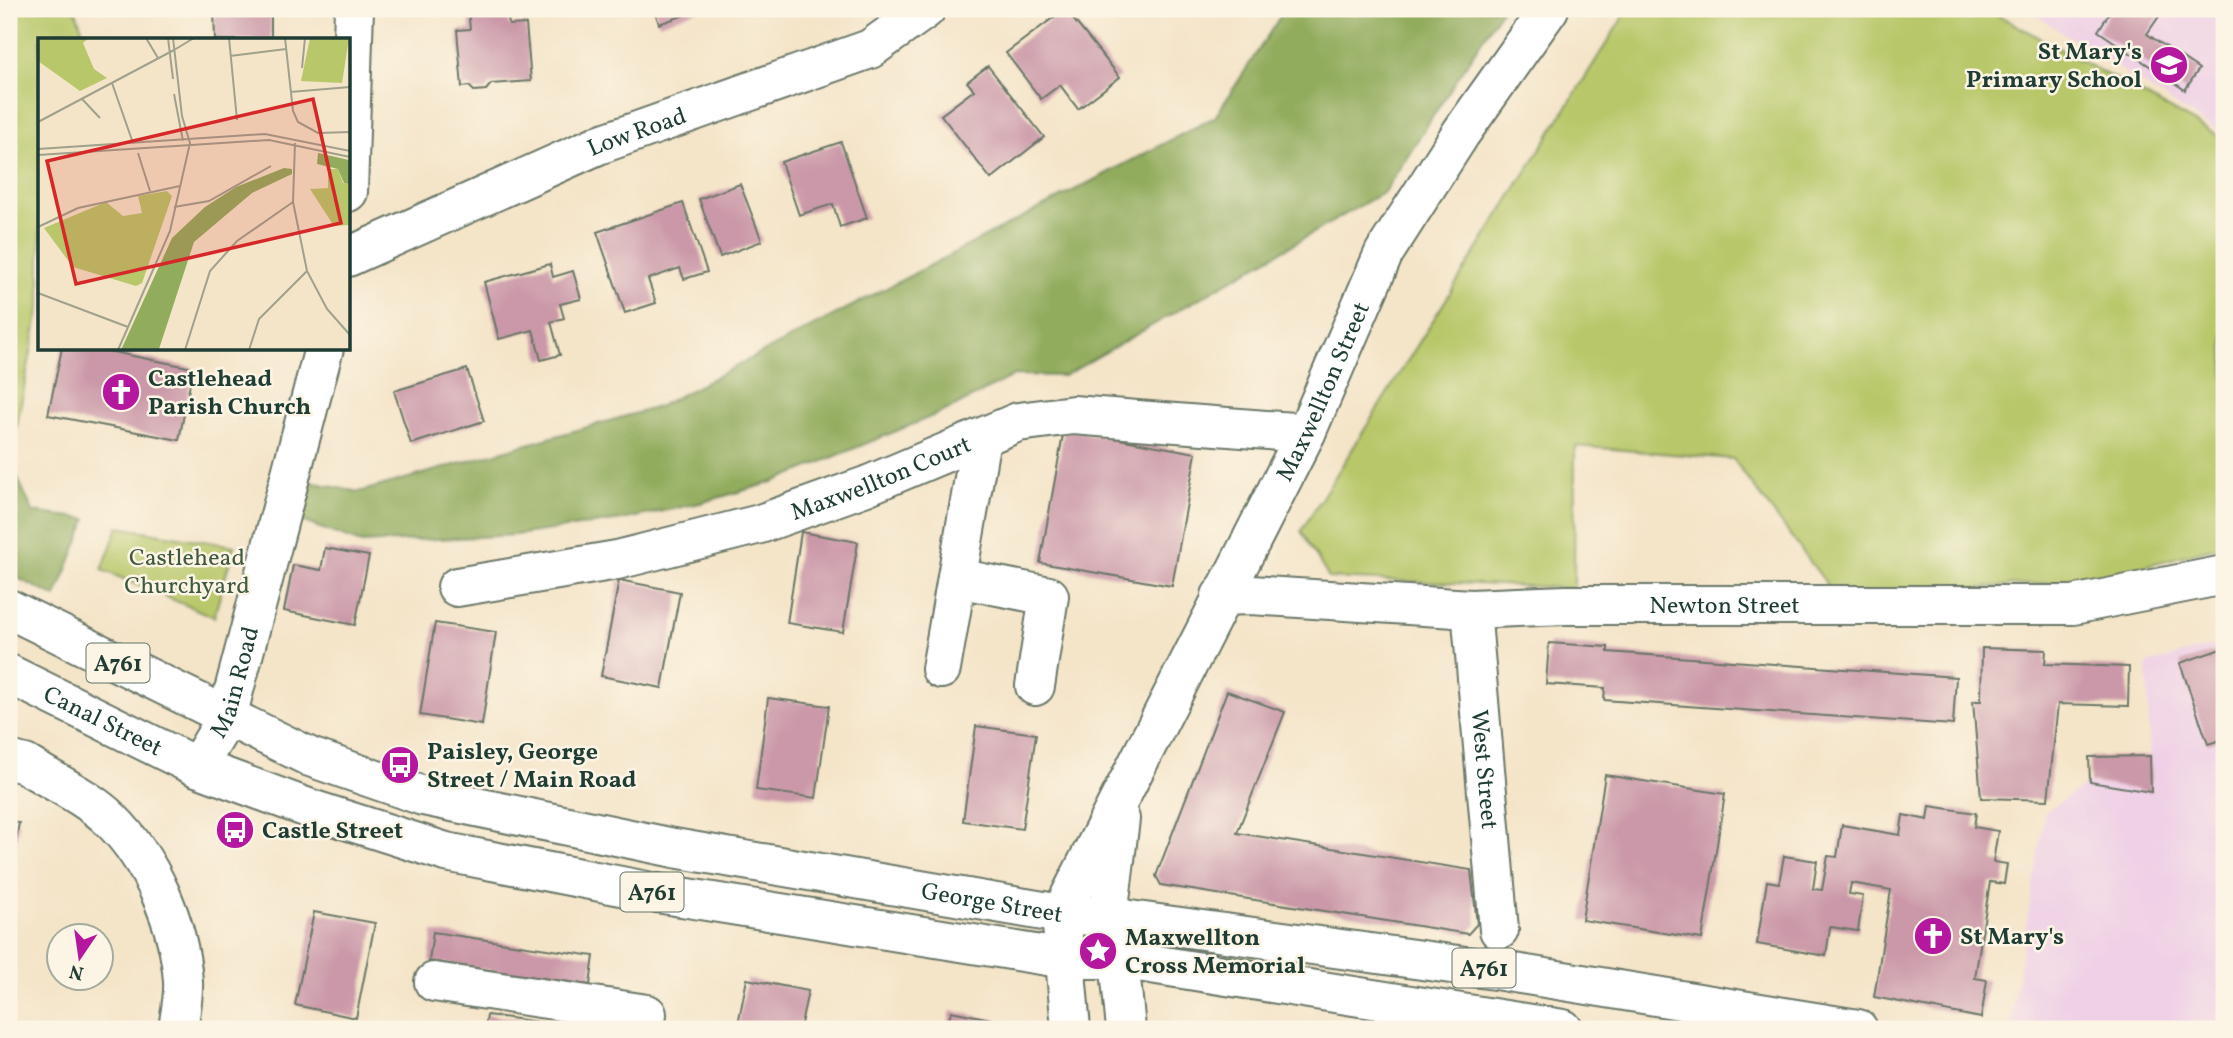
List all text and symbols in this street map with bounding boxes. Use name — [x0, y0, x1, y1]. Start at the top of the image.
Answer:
place label: St Mary's Primary School — [1966, 36, 2142, 98]
inset map — [38, 38, 350, 350]
school or university icon: St Mary's Primary School — [2148, 44, 2190, 86]
street label: Low Road — [582, 100, 692, 167]
street label: Maxwellton Street — [1269, 297, 1380, 488]
place label: Castlehead Parish Church — [148, 363, 311, 425]
church icon: Castlehead Parish Church — [100, 371, 142, 413]
street label: Maxwellton Court — [787, 429, 977, 531]
park label: Castlehead Churchyard — [124, 542, 250, 604]
street label: Newton Street — [1649, 590, 1800, 624]
street label: Main Road — [203, 623, 269, 745]
road number: A761 — [86, 643, 150, 682]
street label: Canal Street — [37, 679, 168, 766]
street label: West Street — [1461, 708, 1505, 831]
place label: Paisley, George Street / Main Road — [427, 736, 637, 798]
bus stop icon: Paisley, George Street / Main Road — [379, 744, 421, 786]
bus stop icon: Castle Street — [214, 809, 256, 851]
place label: Castle Street — [262, 815, 403, 849]
road number: A761 — [620, 872, 684, 912]
street label: George Street — [918, 875, 1065, 933]
church icon: St Mary's — [1912, 915, 1954, 957]
place label: St Mary's — [1960, 921, 2064, 955]
north arrow — [46, 922, 116, 992]
place label: Maxwellton Cross Memorial — [1125, 922, 1305, 984]
place icon: Maxwellton Cross Memorial — [1077, 930, 1119, 972]
road number: A761 — [1452, 948, 1516, 987]
text: N — [67, 957, 86, 986]

